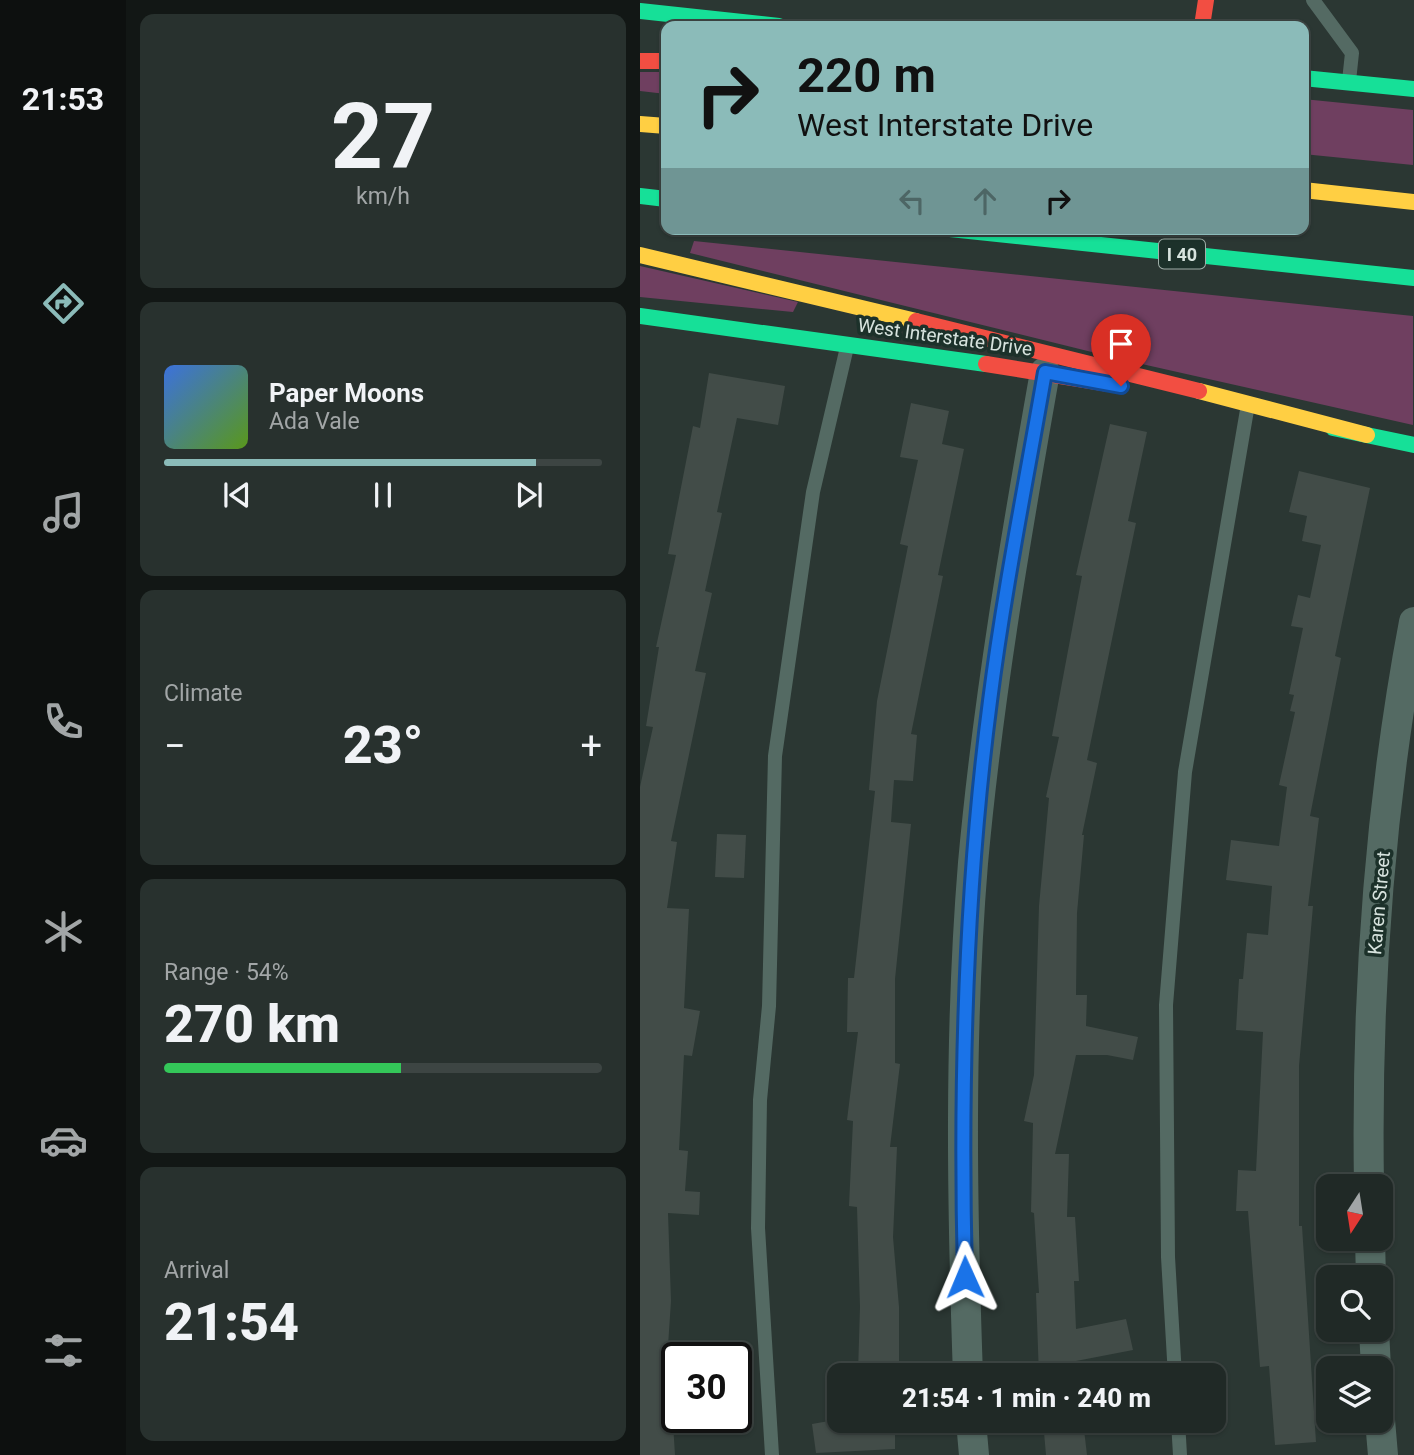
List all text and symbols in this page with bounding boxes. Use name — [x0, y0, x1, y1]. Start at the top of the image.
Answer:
text: 220 m — [797, 47, 936, 104]
icon: right — [682, 49, 773, 140]
text: 21:53 — [22, 80, 104, 118]
text: 27 — [331, 84, 435, 190]
text: West Interstate Drive — [797, 106, 1093, 144]
icon: left — [893, 182, 931, 220]
icon: ahead — [966, 182, 1004, 220]
icon: right — [1039, 182, 1077, 220]
text: km/h — [356, 183, 410, 210]
road number: I 40 — [1159, 240, 1205, 268]
icon: directions — [39, 279, 88, 328]
street label: West Interstate Drive — [856, 313, 1034, 361]
pin — [1091, 314, 1151, 386]
icon: arrive — [1102, 325, 1140, 363]
text: Paper Moons — [269, 378, 424, 408]
text: Ada Vale — [269, 408, 360, 435]
icon: previous — [218, 476, 256, 514]
icon: pause — [364, 476, 402, 514]
icon: next — [510, 476, 548, 514]
icon: music — [39, 488, 88, 537]
text: Climate — [164, 680, 243, 707]
icon: phone — [39, 697, 88, 746]
text: 23° — [343, 715, 423, 776]
text: − — [164, 724, 186, 768]
text: + — [580, 724, 602, 768]
street label: Karen Street — [1363, 850, 1395, 956]
icon: climate — [39, 907, 88, 956]
text: Range · 54% — [164, 959, 289, 986]
text: 270 km — [164, 994, 340, 1055]
icon: car — [39, 1116, 88, 1165]
north arrow — [1316, 1174, 1392, 1251]
map controls — [1316, 1174, 1393, 1433]
position arrow — [928, 1240, 1002, 1314]
text: Arrival — [164, 1257, 229, 1284]
button: search — [1316, 1265, 1393, 1342]
text: 21:54 — [164, 1292, 299, 1353]
icon: filters — [39, 1326, 88, 1375]
speed limit sign: 30 — [661, 1342, 752, 1433]
button: layers — [1316, 1356, 1393, 1433]
text: 21:54 · 1 min · 240 m — [902, 1383, 1151, 1413]

